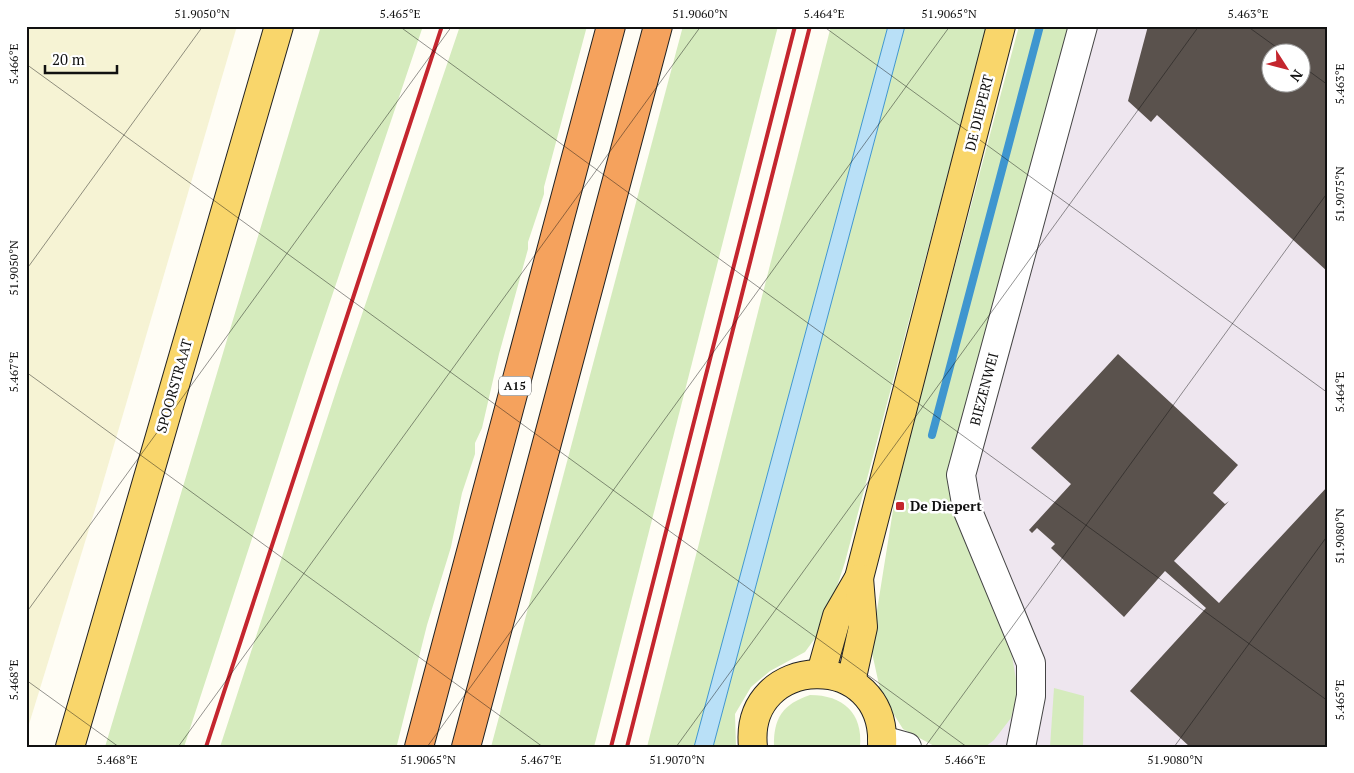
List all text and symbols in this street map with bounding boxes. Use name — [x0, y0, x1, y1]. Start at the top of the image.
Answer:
text: 51.9050°N — [174, 6, 230, 21]
text: 5.465°E — [379, 6, 421, 21]
text: 51.9060°N — [672, 6, 728, 21]
text: 5.464°E — [803, 6, 845, 21]
text: 51.9065°N — [921, 6, 977, 21]
text: 5.463°E — [1227, 6, 1269, 21]
scale bar — [45, 42, 118, 74]
north arrow — [1262, 42, 1312, 92]
text: 5.466°E — [6, 43, 21, 85]
text: 20 m — [52, 49, 85, 69]
text: 5.463°E — [1332, 63, 1347, 105]
text: N — [1286, 66, 1308, 86]
street label: DE DIEPERT — [960, 72, 997, 153]
text: 51.9075°N — [1332, 166, 1347, 222]
text: 51.9050°N — [6, 240, 21, 296]
street label: SPOORSTRAAT — [151, 336, 196, 435]
street label: BIEZENWEI — [965, 350, 1002, 427]
text: 5.467°E — [6, 351, 21, 393]
text: 5.464°E — [1332, 371, 1347, 413]
road number: A15 — [499, 376, 531, 396]
place label: De Diepert — [910, 496, 982, 515]
marker: De Diepert — [894, 500, 906, 512]
text: 51.9080°N — [1332, 508, 1347, 564]
text: 5.468°E — [6, 659, 21, 701]
text: 5.465°E — [1332, 679, 1347, 721]
text: 5.468°E — [96, 752, 138, 767]
text: 51.9065°N — [400, 752, 456, 767]
text: 5.467°E — [520, 752, 562, 767]
text: 51.9070°N — [649, 752, 705, 767]
text: 5.466°E — [944, 752, 986, 767]
text: 51.9080°N — [1147, 752, 1203, 767]

